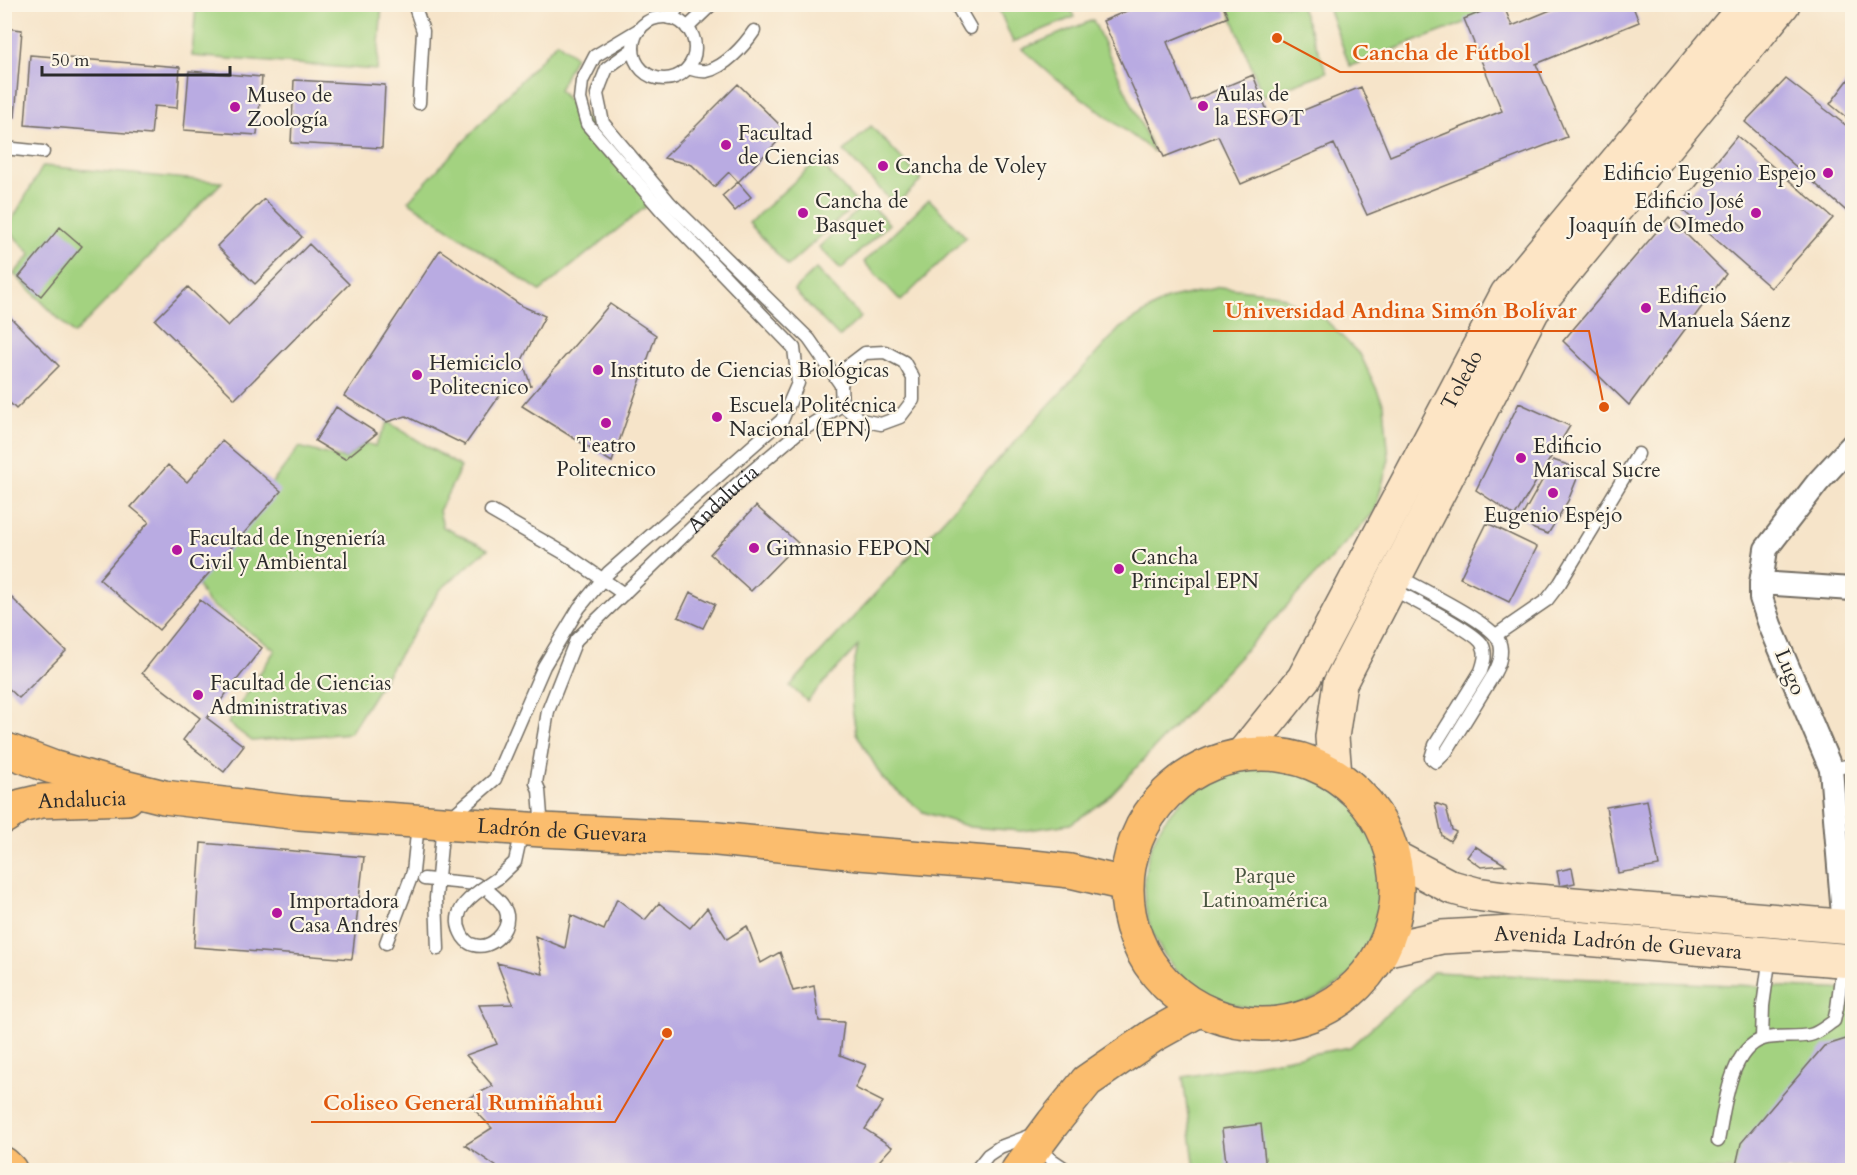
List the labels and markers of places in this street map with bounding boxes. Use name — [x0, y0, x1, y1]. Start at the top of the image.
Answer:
callout: Cancha de Fútbol — [1340, 32, 1542, 72]
place label: Aulas de la ESFOT — [1215, 80, 1304, 133]
place label: Museo de Zoología — [247, 81, 333, 134]
marker: Aulas de la ESFOT — [1196, 99, 1210, 113]
marker: Museo de Zoología — [228, 100, 242, 114]
place label: Facultad de Ciencias — [738, 119, 839, 172]
marker: Facultad de Ciencias — [719, 138, 733, 152]
place label: Cancha de Voley — [895, 152, 1047, 181]
marker: Cancha de Voley — [876, 159, 890, 173]
place label: Edificio Eugenio Espejo — [1603, 159, 1816, 188]
marker: Edificio Eugenio Espejo — [1821, 166, 1835, 180]
place label: Cancha de Basquet — [815, 187, 909, 240]
place label: Edificio José Joaquín de OImedo — [1566, 187, 1744, 240]
marker: Cancha de Basquet — [796, 206, 810, 220]
marker: Edificio José Joaquín de OImedo — [1749, 206, 1763, 220]
place label: Edificio Manuela Sáenz — [1658, 282, 1791, 335]
callout: Universidad Andina Simón Bolívar — [1213, 291, 1589, 331]
marker: Edificio Manuela Sáenz — [1639, 301, 1653, 315]
place label: Hemiciclo Politecnico — [429, 349, 529, 402]
place label: Instituto de Ciencias Biológicas — [610, 356, 889, 385]
marker: Instituto de Ciencias Biológicas — [591, 363, 605, 377]
marker: Hemiciclo Politecnico — [410, 368, 424, 382]
place label: Escuela Politécnica Nacional (EPN) — [729, 391, 897, 444]
marker: Escuela Politécnica Nacional (EPN) — [710, 410, 724, 424]
marker: Teatro Politecnico — [599, 416, 613, 430]
place label: Teatro Politecnico — [556, 431, 656, 484]
place label: Edificio Mariscal Sucre — [1533, 432, 1661, 485]
marker: Edificio Mariscal Sucre — [1514, 451, 1528, 465]
marker: Eugenio Espejo — [1546, 486, 1560, 500]
place label: Eugenio Espejo — [1484, 501, 1622, 530]
place label: Facultad de Ingeniería Civil y Ambiental — [189, 524, 386, 577]
place label: Gimnasio FEPON — [766, 534, 931, 563]
marker: Gimnasio FEPON — [747, 541, 761, 555]
marker: Facultad de Ingeniería Civil y Ambiental — [170, 543, 184, 557]
place label: Cancha Principal EPN — [1131, 543, 1259, 596]
marker: Cancha Principal EPN — [1112, 562, 1126, 576]
place label: Facultad de Ciencias Administrativas — [210, 669, 391, 722]
marker: Facultad de Ciencias Administrativas — [191, 688, 205, 702]
place label: Importadora Casa Andres — [289, 887, 399, 940]
marker: Importadora Casa Andres — [270, 906, 284, 920]
callout: Coliseo General Rumiñahui — [311, 1082, 615, 1122]

